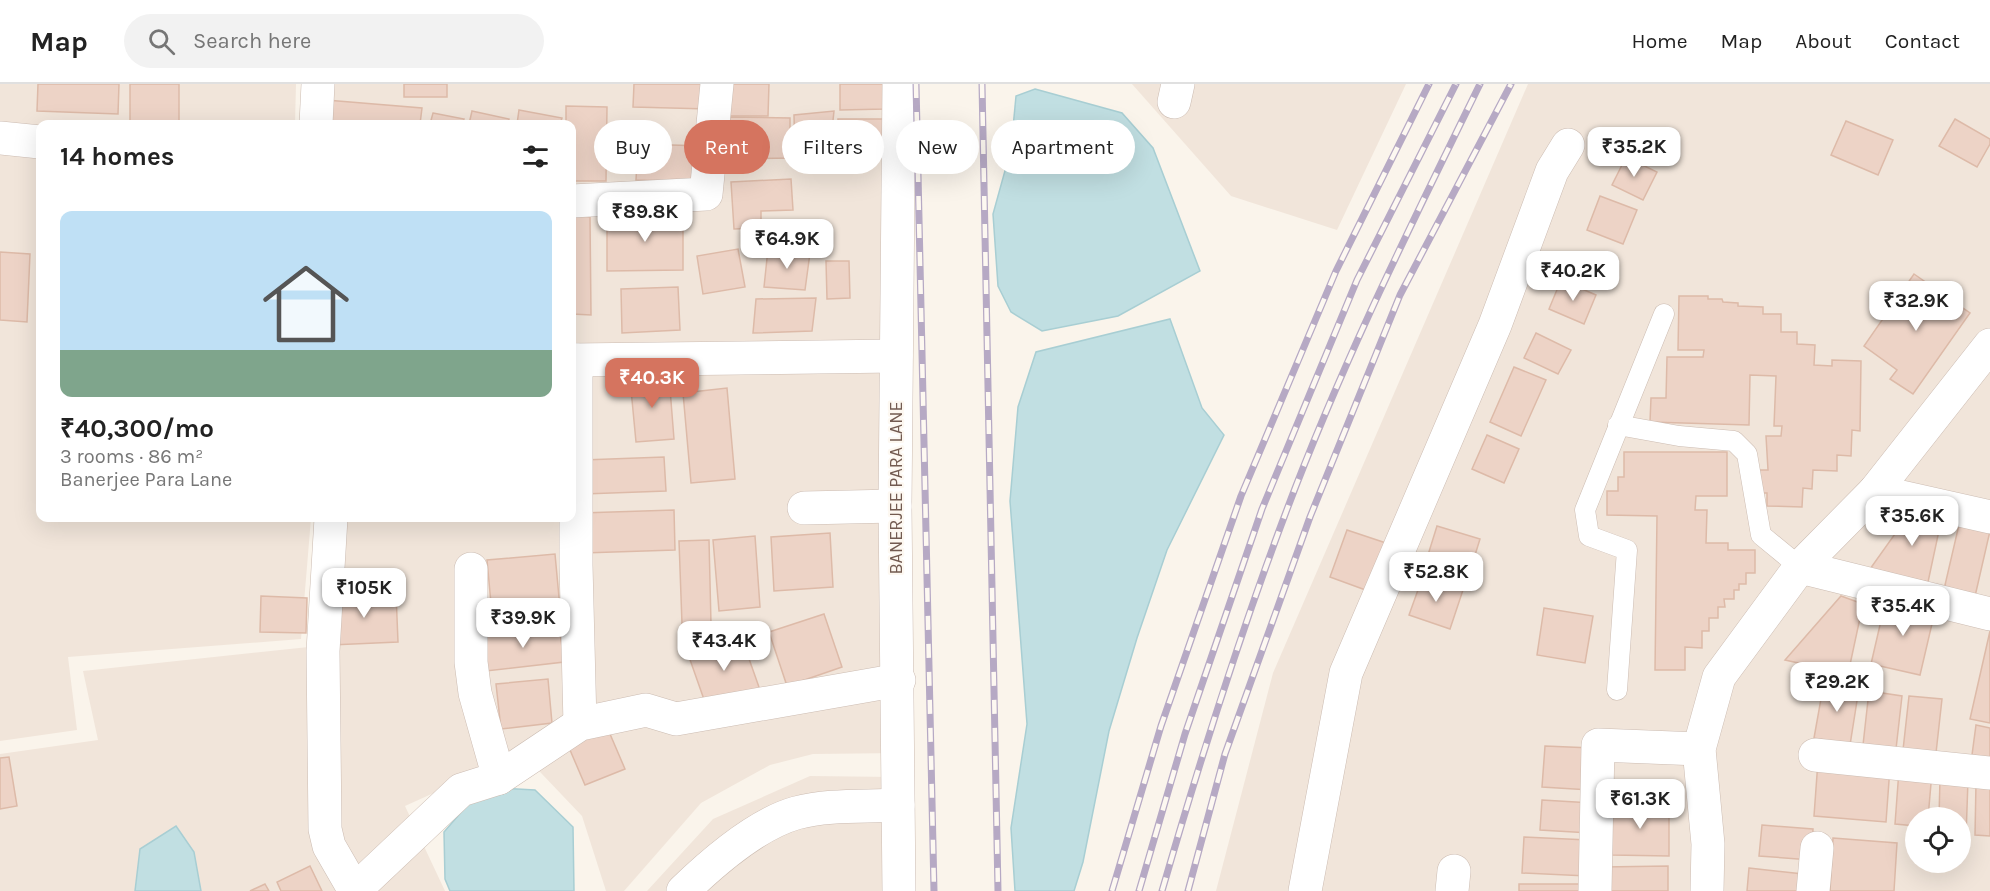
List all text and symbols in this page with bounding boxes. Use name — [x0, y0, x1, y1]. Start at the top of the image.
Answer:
search box — [124, 14, 544, 68]
text: Map — [30, 25, 88, 58]
icon: search — [145, 25, 178, 58]
text: Search here — [193, 28, 311, 54]
text: Home — [1632, 29, 1688, 53]
text: Map — [1721, 29, 1762, 53]
text: About — [1795, 29, 1852, 53]
text: Contact — [1885, 29, 1960, 53]
chip: Buy — [594, 120, 672, 174]
chip: Rent — [684, 120, 770, 174]
chip: Filters — [782, 120, 884, 174]
chip: New — [896, 120, 979, 174]
chip: Apartment — [991, 120, 1135, 174]
pin: ₹35.2K — [1585, 127, 1683, 178]
text: ₹35.2K — [1602, 135, 1667, 158]
icon: filters — [519, 140, 552, 173]
text: 14 homes — [60, 141, 174, 172]
pin: ₹89.8K — [596, 192, 694, 243]
text: ₹89.8K — [612, 200, 678, 223]
pin: ₹64.9K — [738, 219, 836, 270]
text: ₹64.9K — [754, 227, 820, 250]
icon: home — [252, 250, 360, 358]
pin: ₹40.2K — [1524, 251, 1622, 302]
text: ₹40.2K — [1540, 259, 1606, 282]
pin: ₹32.9K — [1867, 281, 1965, 332]
text: ₹32.9K — [1883, 289, 1949, 312]
pin: ₹40.3K — [603, 358, 701, 409]
text: ₹40.3K — [619, 366, 685, 389]
street label: BANERJEE PARA LANE — [885, 401, 907, 575]
text: ₹40,300/mo — [60, 413, 214, 444]
text: 3 rooms · 86 m² — [60, 445, 203, 468]
text: Banerjee Para Lane — [60, 468, 232, 491]
pin: ₹35.6K — [1863, 496, 1961, 547]
text: ₹35.6K — [1879, 504, 1945, 527]
pin: ₹52.8K — [1387, 552, 1485, 603]
text: ₹52.8K — [1403, 560, 1469, 583]
pin: ₹105K — [322, 568, 406, 619]
text: ₹105K — [336, 576, 392, 599]
pin: ₹35.4K — [1854, 586, 1952, 637]
text: ₹35.4K — [1871, 594, 1935, 617]
pin: ₹39.9K — [474, 598, 572, 649]
text: ₹39.9K — [490, 606, 556, 629]
pin: ₹43.4K — [675, 621, 773, 672]
text: ₹43.4K — [691, 629, 757, 652]
pin: ₹29.2K — [1788, 662, 1886, 713]
text: ₹29.2K — [1804, 670, 1870, 693]
pin: ₹61.3K — [1591, 779, 1689, 830]
text: ₹61.3K — [1610, 787, 1670, 810]
map controls — [1905, 807, 1971, 873]
button: locate — [1905, 807, 1971, 873]

